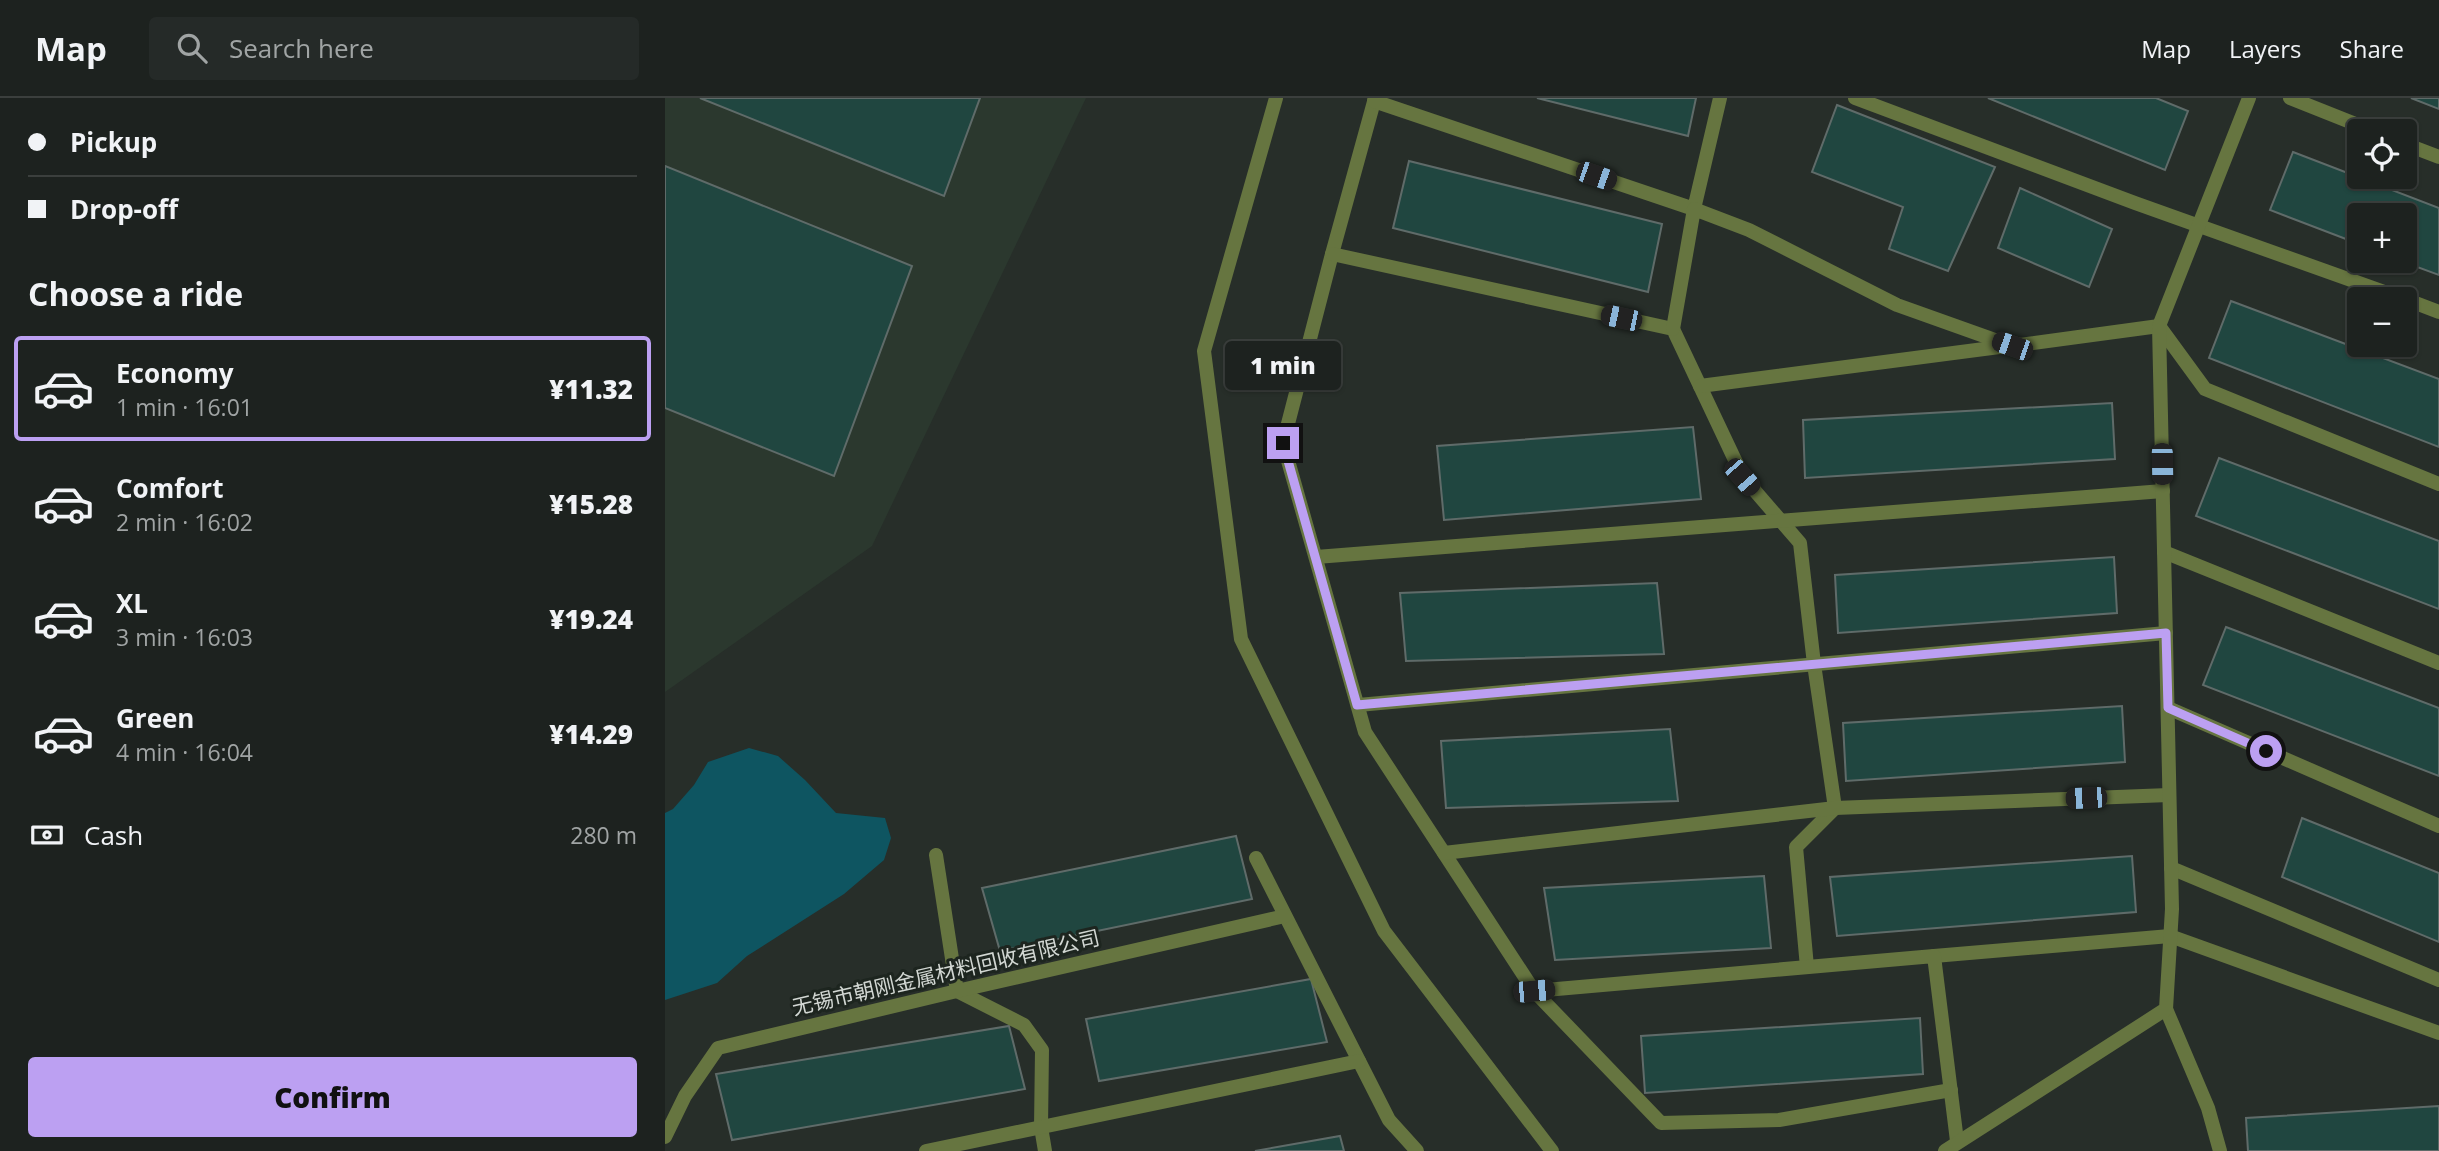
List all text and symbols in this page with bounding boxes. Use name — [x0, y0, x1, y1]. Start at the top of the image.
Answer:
search box — [149, 17, 639, 80]
text: Map — [35, 26, 107, 71]
icon: search — [173, 29, 211, 67]
text: Search here — [229, 30, 374, 66]
text: Map — [2141, 32, 2191, 65]
text: Layers — [2229, 32, 2302, 65]
text: Share — [2340, 32, 2404, 65]
map controls — [2347, 119, 2417, 357]
button: locate — [2347, 119, 2417, 189]
text: Pickup — [70, 124, 157, 160]
car — [1573, 159, 1620, 193]
text: Drop-off — [70, 191, 178, 227]
button: + — [2347, 203, 2417, 273]
text: Choose a ride — [28, 272, 243, 315]
button: − — [2347, 287, 2417, 357]
car — [1599, 303, 1644, 333]
car — [1989, 329, 2036, 363]
callout: 1 min — [1225, 342, 1341, 390]
text: 1 min — [1250, 349, 1316, 381]
text: Economy — [116, 355, 234, 391]
icon: car — [32, 357, 95, 420]
text: ¥11.32 — [549, 371, 633, 407]
text: 1 min · 16:01 — [116, 391, 253, 423]
route end — [1267, 427, 1299, 459]
car — [2152, 443, 2173, 485]
car — [1721, 454, 1764, 500]
text: Comfort — [116, 470, 223, 506]
icon: car — [32, 472, 95, 535]
text: ¥15.28 — [549, 486, 633, 522]
text: 2 min · 16:02 — [116, 506, 253, 538]
text: XL — [116, 585, 148, 621]
icon: car — [32, 587, 95, 650]
text: ¥19.24 — [549, 601, 633, 637]
text: 3 min · 16:03 — [116, 621, 253, 653]
text: Green — [116, 700, 194, 736]
icon: car — [32, 702, 95, 765]
text: ¥14.29 — [549, 716, 633, 752]
route start — [2250, 735, 2282, 767]
text: 4 min · 16:04 — [116, 736, 253, 768]
car — [2065, 787, 2108, 809]
icon: cash — [28, 816, 66, 854]
text: Cash — [84, 817, 143, 853]
text: 280 m — [570, 819, 637, 851]
street label: 无锡市朝刚金属材料回收有限公司 — [789, 923, 1102, 1021]
car — [1513, 979, 1556, 1003]
button: Confirm — [28, 1057, 637, 1137]

